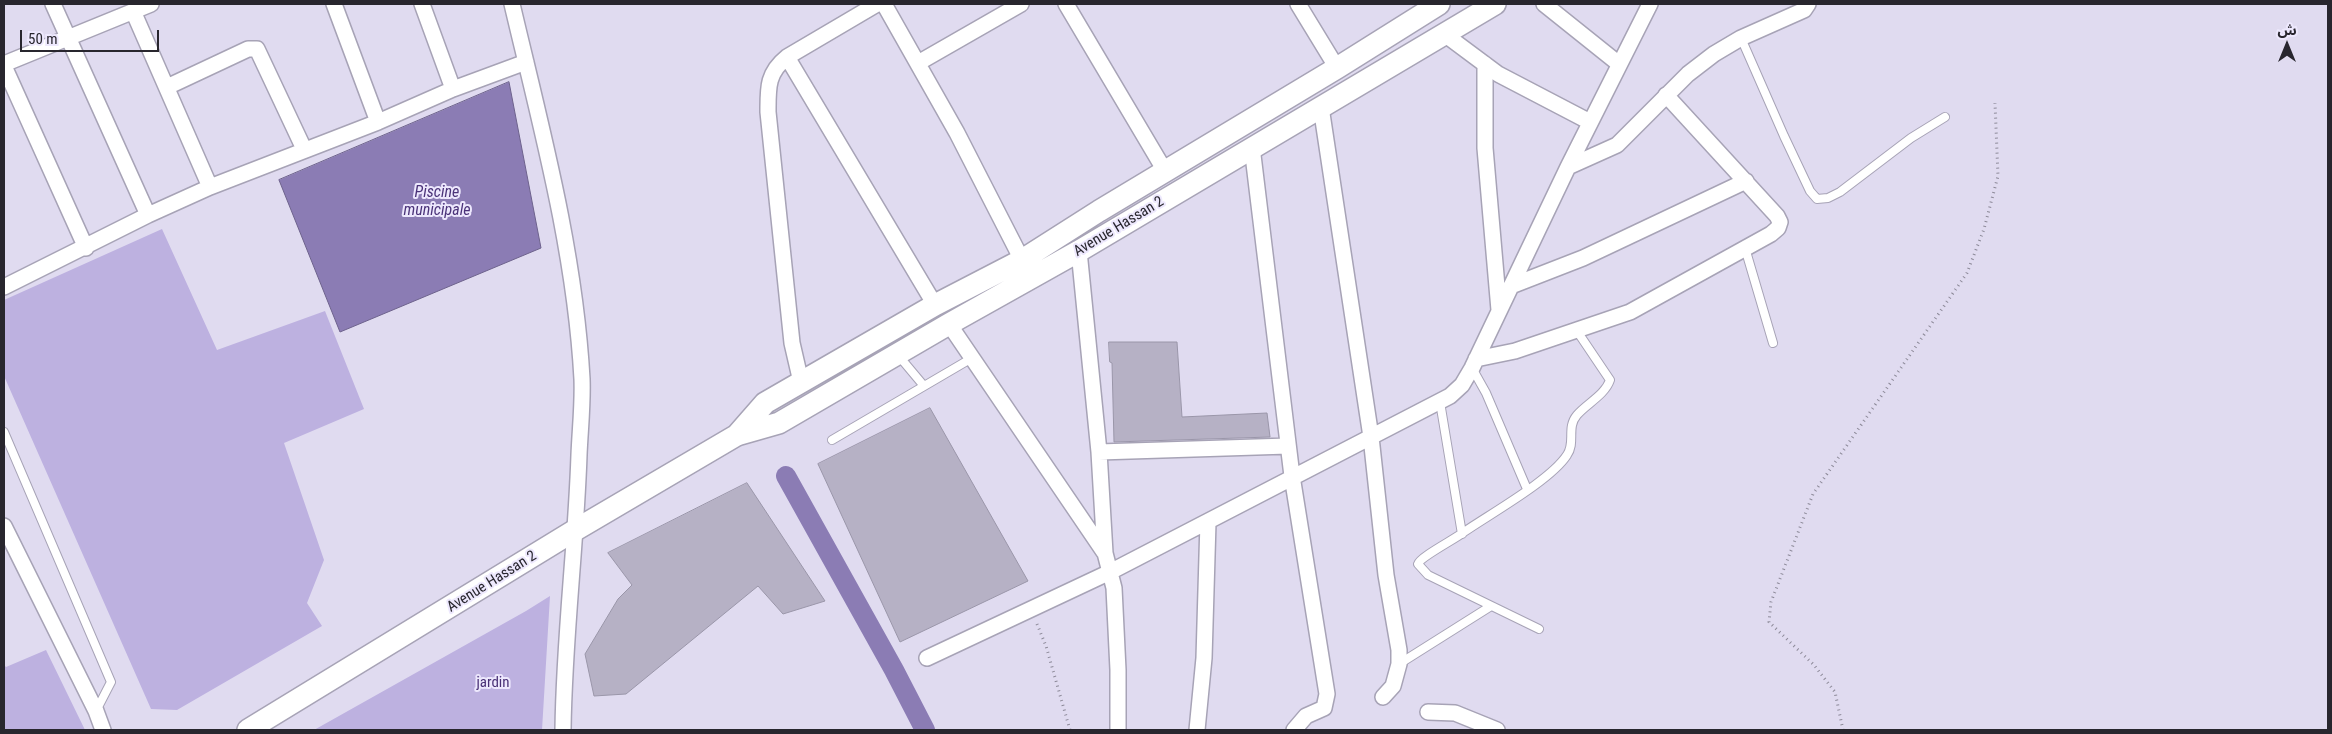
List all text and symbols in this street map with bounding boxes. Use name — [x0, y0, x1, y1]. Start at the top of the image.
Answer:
scale bar — [22, 20, 161, 52]
north arrow — [2262, 20, 2312, 70]
text: ش — [2277, 22, 2297, 38]
text: 50 m — [28, 30, 58, 48]
water label: Piscine municipale — [404, 183, 470, 221]
street label: Avenue Hassan 2 — [1071, 193, 1167, 261]
street label: Avenue Hassan 2 — [444, 547, 540, 617]
park label: jardin — [476, 674, 510, 692]

